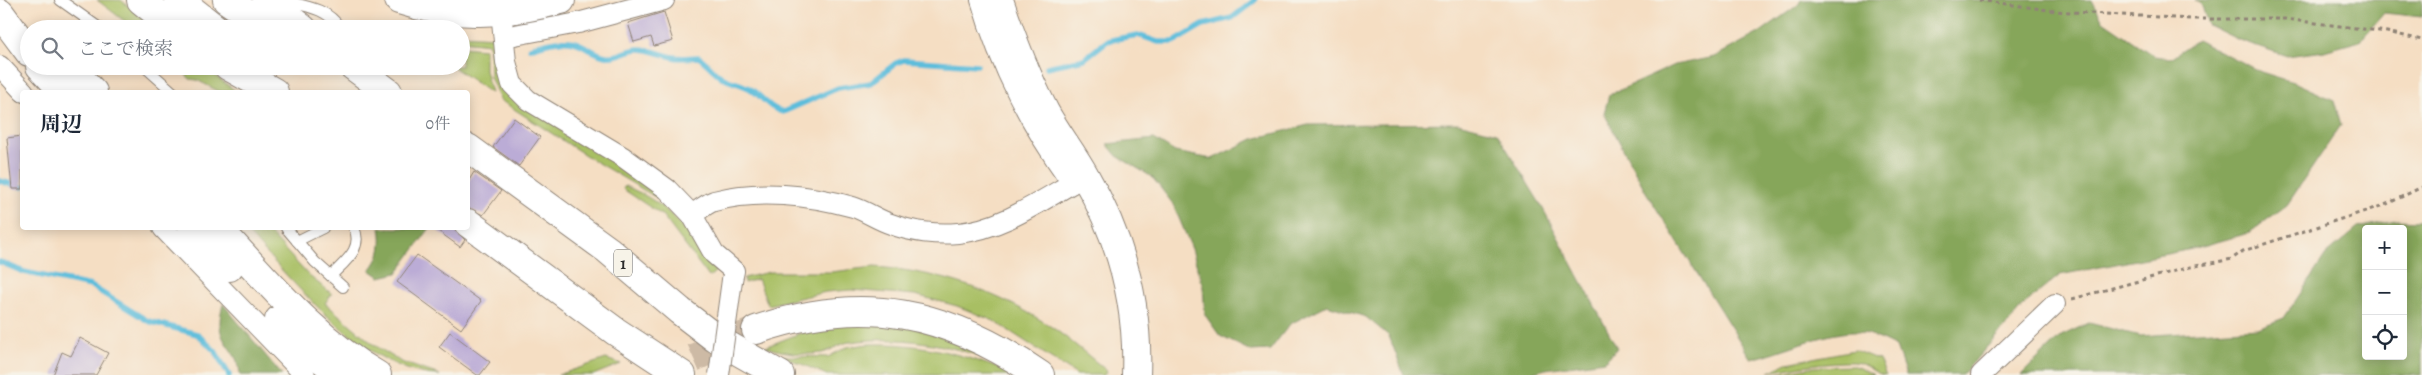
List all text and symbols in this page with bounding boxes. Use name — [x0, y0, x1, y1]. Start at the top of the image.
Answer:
search box — [20, 20, 470, 75]
icon: search — [38, 34, 66, 62]
text: ここで検索 — [78, 36, 173, 62]
text: 周辺 — [40, 110, 82, 138]
text: 0件 — [425, 113, 450, 135]
map controls — [2362, 225, 2407, 360]
button: + — [2362, 225, 2407, 270]
road number: 1 — [614, 250, 632, 276]
button: − — [2362, 270, 2407, 315]
button: locate — [2362, 315, 2407, 360]

